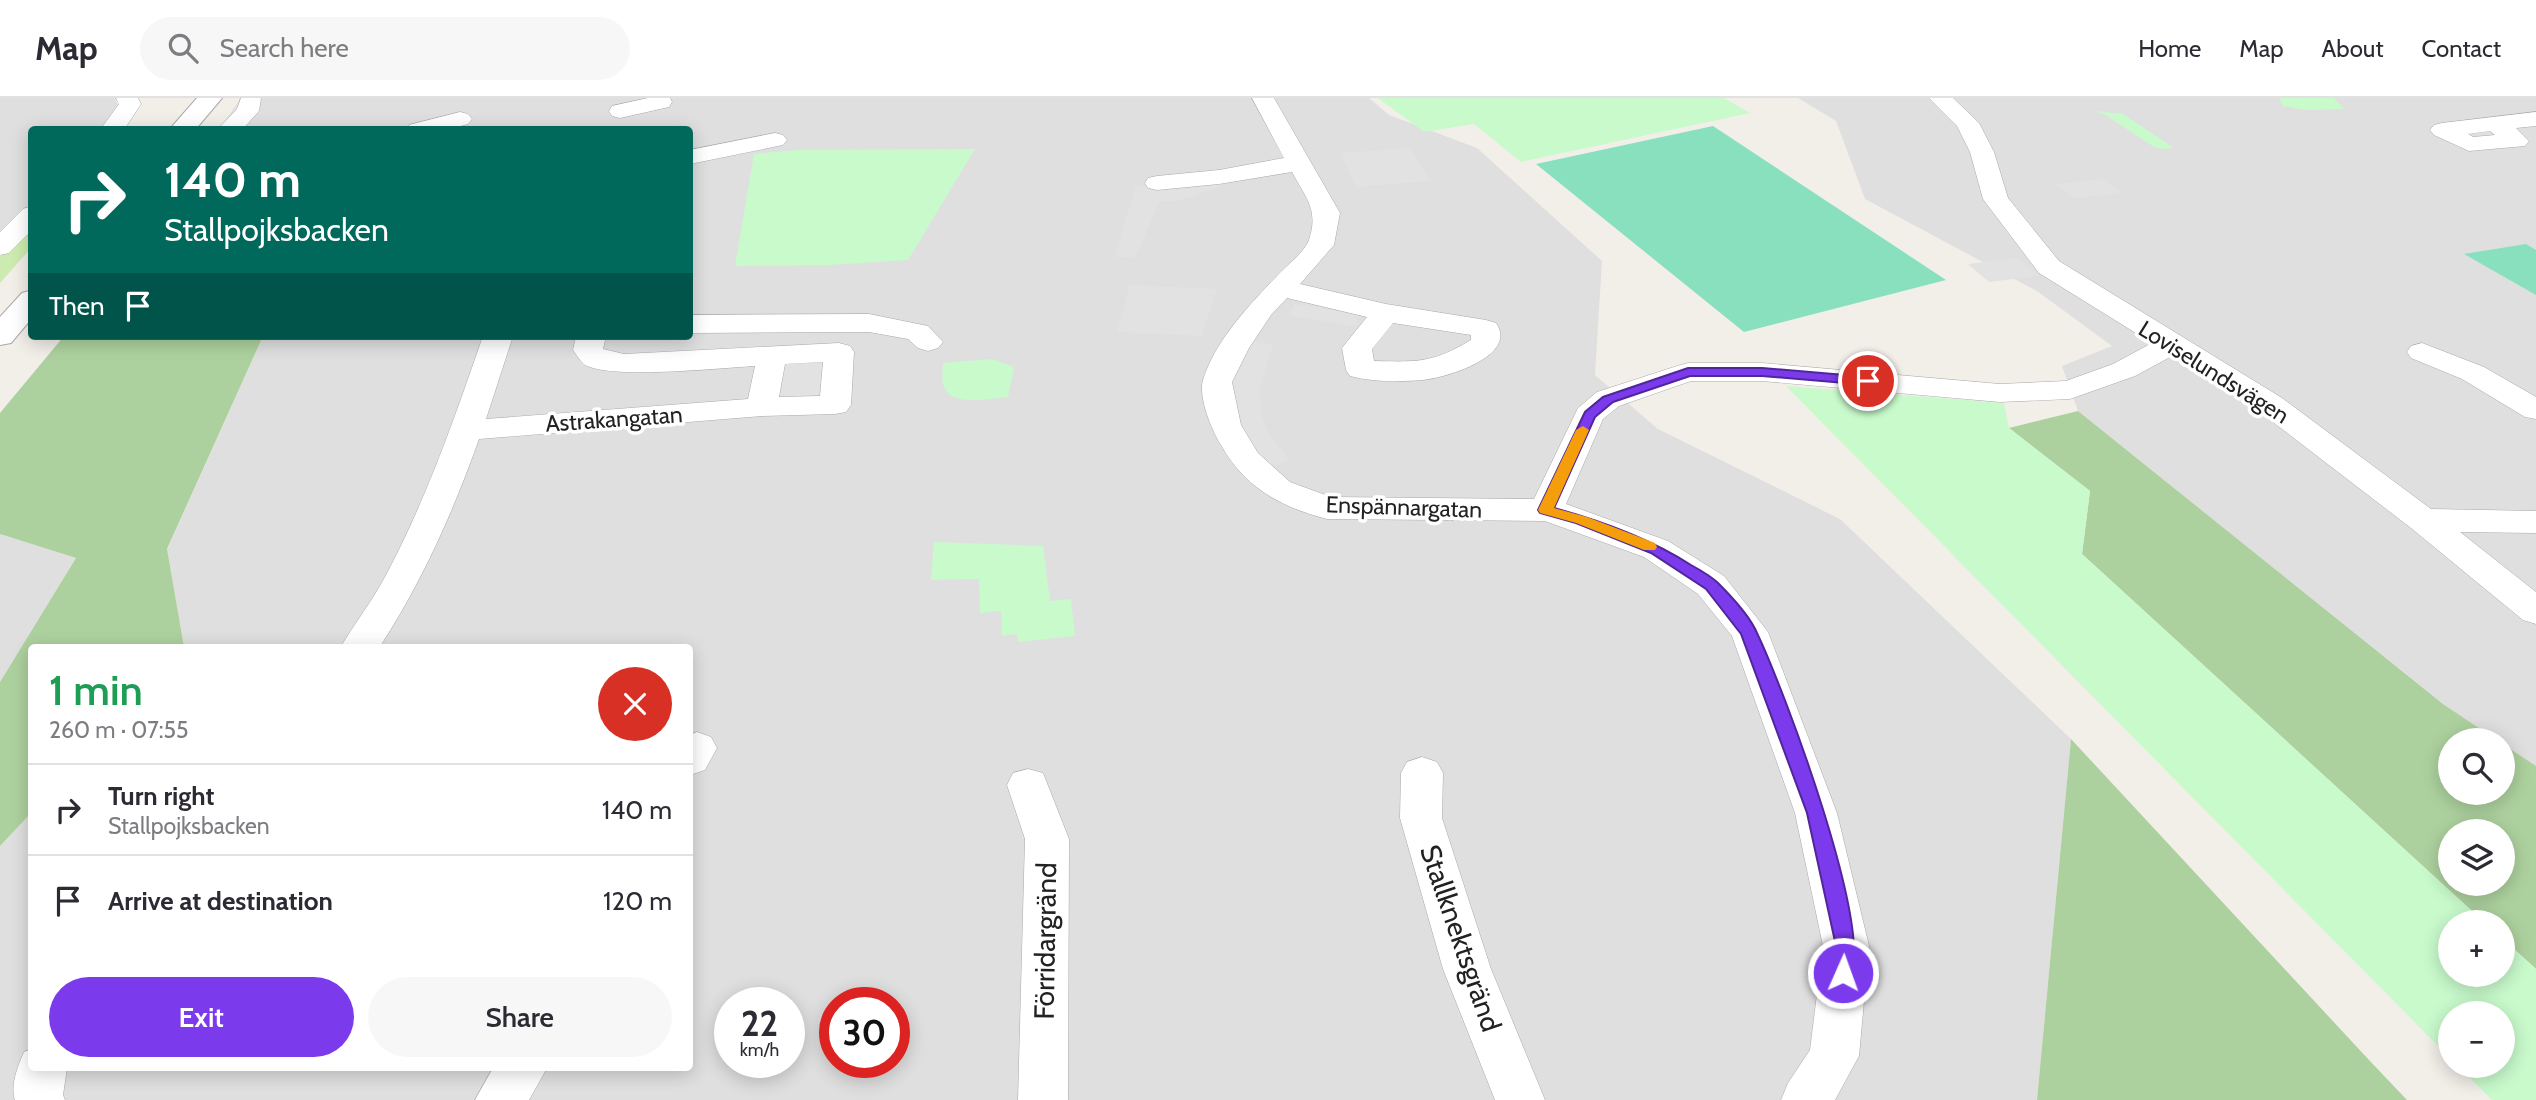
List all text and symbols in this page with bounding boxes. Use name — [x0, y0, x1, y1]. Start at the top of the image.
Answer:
search box — [140, 17, 630, 80]
text: Map — [35, 28, 98, 68]
icon: search — [164, 29, 202, 67]
text: Search here — [220, 32, 349, 64]
text: Home — [2138, 34, 2201, 63]
text: Map — [2239, 34, 2284, 63]
text: About — [2322, 34, 2384, 63]
text: Contact — [2422, 34, 2501, 63]
text: 140 m — [164, 150, 301, 209]
icon: right — [49, 154, 140, 245]
text: Stallpojksbacken — [164, 210, 389, 249]
icon: arrive — [119, 287, 157, 325]
text: Then — [49, 290, 105, 322]
street label: Loviselundsvägen — [2134, 315, 2294, 429]
pin — [1838, 351, 1898, 411]
icon: arrive — [1849, 362, 1887, 400]
street label: Astrakangatan — [544, 400, 684, 438]
street label: Enspännargatan — [1325, 490, 1483, 524]
text: 1 min — [49, 664, 143, 716]
button: close — [598, 667, 672, 741]
text: 260 m · 07:55 — [49, 716, 188, 744]
map controls — [2438, 728, 2515, 1078]
button: search — [2438, 728, 2515, 805]
text: Turn right — [108, 780, 214, 812]
icon: right — [49, 791, 87, 829]
text: 140 m — [602, 794, 672, 826]
text: Stallpojksbacken — [108, 812, 270, 840]
button: layers — [2438, 819, 2515, 896]
street label: Stallknektsgränd — [1413, 840, 1509, 1036]
street label: Förridargränd — [1027, 862, 1063, 1020]
icon: arrive — [49, 882, 87, 920]
text: Arrive at destination — [108, 885, 333, 917]
text: 120 m — [603, 885, 672, 917]
button: + — [2438, 910, 2515, 987]
position arrow — [1806, 936, 1880, 1010]
button: Exit — [49, 977, 354, 1057]
button: Share — [368, 977, 672, 1057]
speed limit sign: 30 — [819, 987, 910, 1078]
button: − — [2438, 1001, 2515, 1078]
text: 22 — [741, 1002, 778, 1045]
text: km/h — [740, 1039, 779, 1061]

